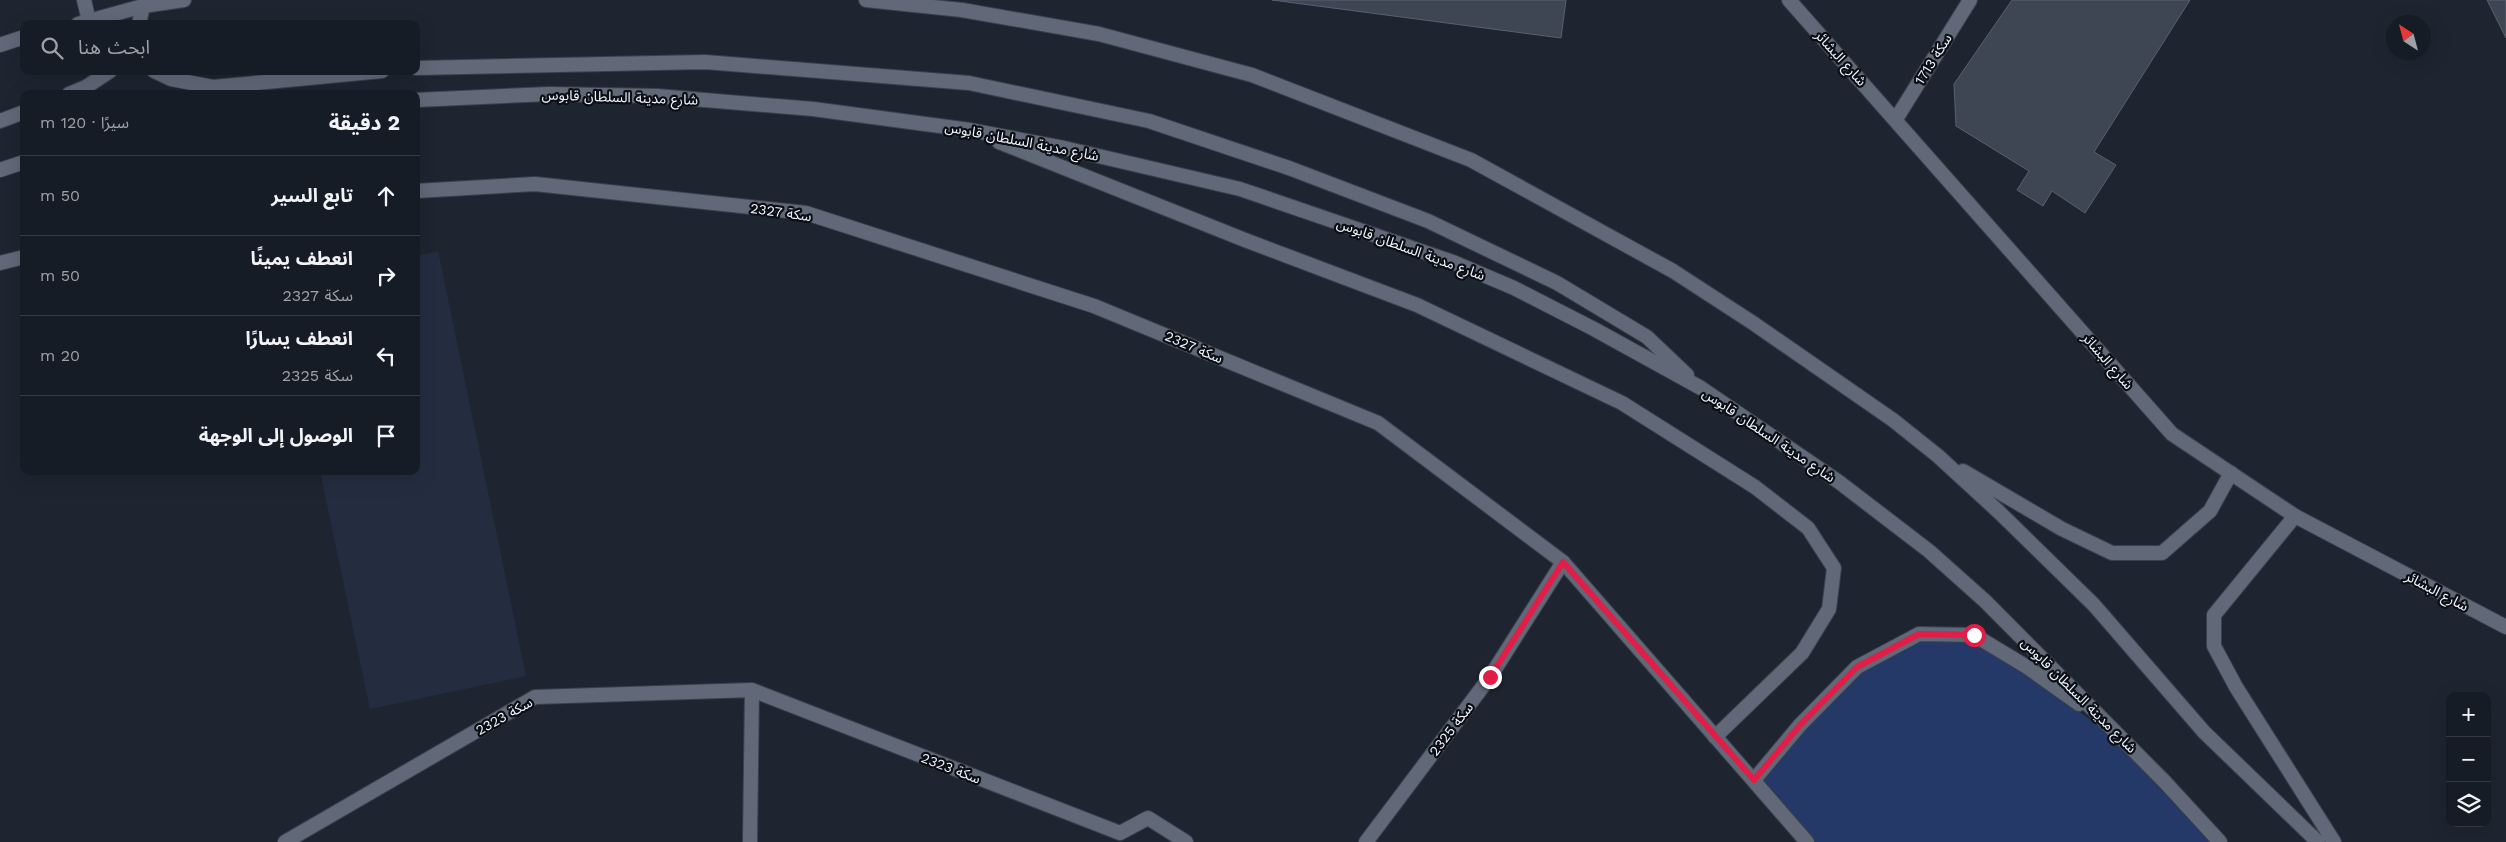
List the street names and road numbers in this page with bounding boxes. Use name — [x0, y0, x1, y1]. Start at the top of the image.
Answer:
street label: شارع البشائر — [1809, 26, 1870, 91]
street label: سكة 1713 — [1911, 31, 1955, 87]
street label: شارع مدينة السلطان قابوس — [541, 86, 699, 111]
street label: شارع مدينة السلطان قابوس — [943, 118, 1100, 167]
street label: سكة 2327 — [749, 200, 813, 224]
street label: شارع مدينة السلطان قابوس — [1334, 215, 1487, 286]
street label: سكة 2327 — [1162, 328, 1226, 366]
street label: شارع البشائر — [2076, 329, 2137, 394]
street label: شارع مدينة السلطان قابوس — [1698, 385, 1838, 488]
street label: شارع البشائر — [2400, 567, 2471, 617]
street label: شارع مدينة السلطان قابوس — [2016, 634, 2140, 758]
street label: سكة 2323 — [473, 694, 535, 738]
street label: سكة 2325 — [1426, 699, 1476, 759]
street label: سكة 2323 — [919, 749, 983, 787]

